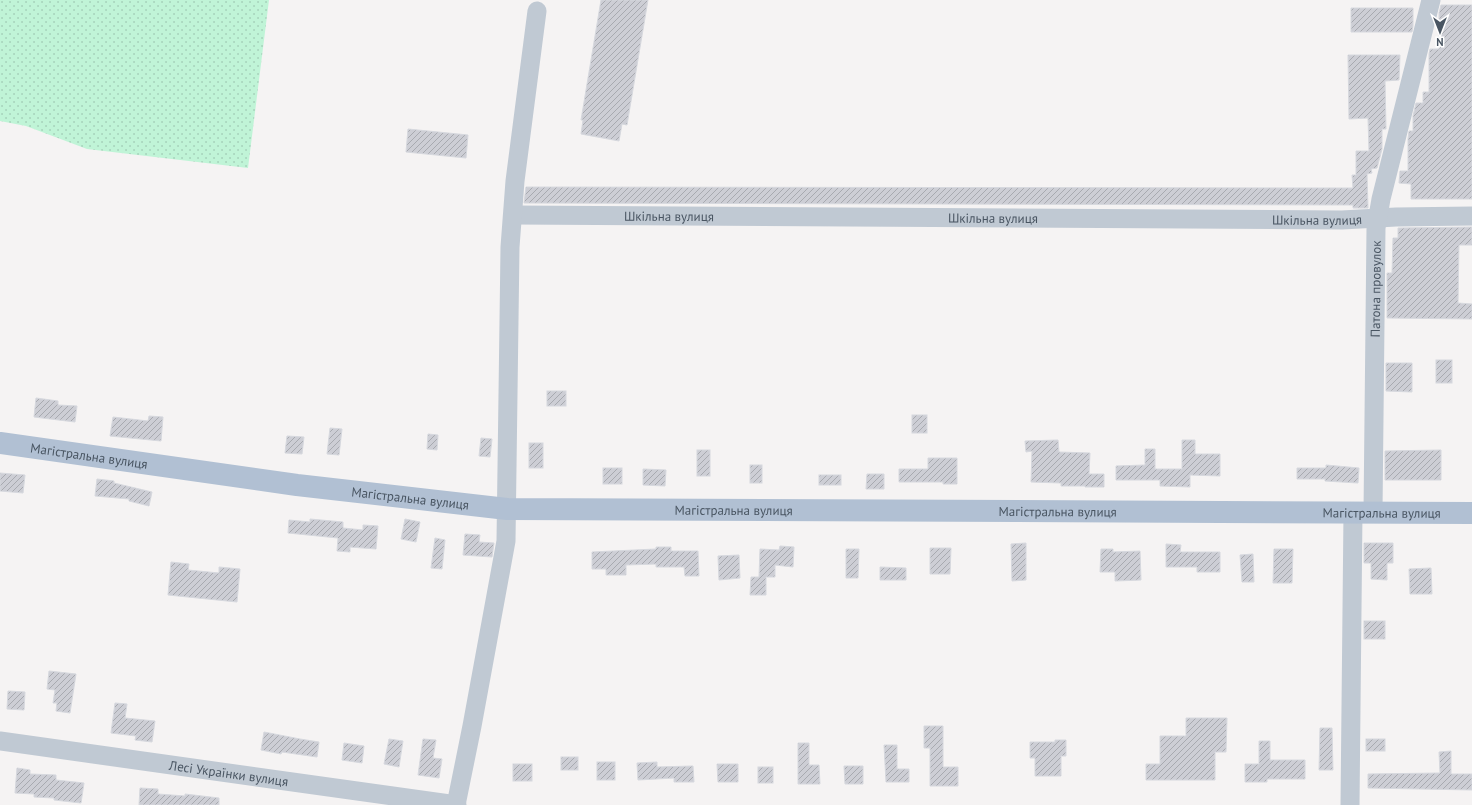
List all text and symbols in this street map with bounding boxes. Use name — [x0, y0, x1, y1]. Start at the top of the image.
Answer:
north arrow — [1420, 12, 1460, 52]
text: N — [1436, 35, 1444, 49]
street label: Шкільна вулиця — [624, 207, 714, 225]
street label: Шкільна вулиця — [948, 209, 1038, 227]
street label: Шкільна вулиця — [1272, 210, 1362, 229]
street label: Патона провулок — [1366, 240, 1384, 338]
street label: Магістральна вулиця — [29, 439, 149, 472]
street label: Магістральна вулиця — [351, 483, 470, 513]
street label: Магістральна вулиця — [674, 501, 793, 519]
street label: Магістральна вулиця — [998, 503, 1117, 520]
street label: Магістральна вулиця — [1322, 504, 1441, 521]
street label: Лесі Українки вулиця — [167, 756, 289, 790]

